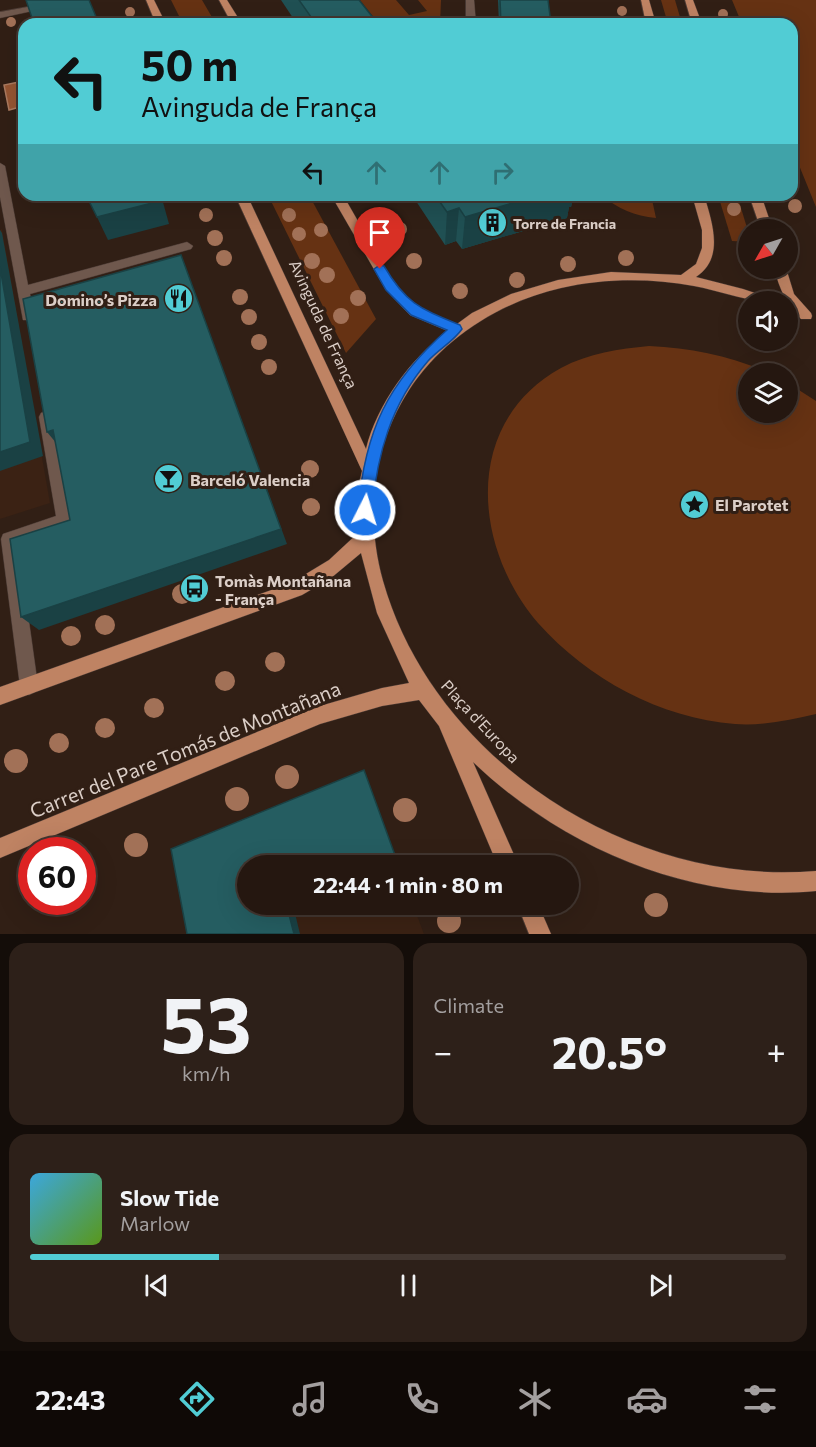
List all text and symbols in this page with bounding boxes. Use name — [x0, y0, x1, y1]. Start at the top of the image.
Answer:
text: 50 m — [141, 38, 238, 90]
icon: left — [42, 42, 120, 120]
text: Avinguda de França — [141, 90, 377, 123]
icon: left — [297, 156, 330, 189]
icon: ahead — [360, 156, 393, 189]
icon: ahead — [423, 156, 456, 189]
icon: right — [486, 156, 519, 189]
pin — [354, 207, 405, 269]
building icon: Torre de Francia — [476, 207, 508, 239]
place label: Torre de Francia — [513, 215, 616, 232]
icon: arrive — [363, 216, 396, 249]
north arrow — [738, 219, 798, 279]
map controls — [738, 219, 798, 423]
street label: Avinguda de França — [286, 257, 362, 391]
restaurant icon: Domino’s Pizza — [162, 283, 194, 315]
place label: Domino’s Pizza — [45, 290, 157, 309]
button: sound — [738, 291, 798, 351]
button: layers — [738, 363, 798, 423]
bar icon: Barceló Valencia — [153, 463, 185, 495]
place label: Barceló Valencia — [190, 470, 310, 489]
position arrow — [333, 478, 397, 542]
place icon: El Parotet — [678, 488, 710, 520]
place label: El Parotet — [715, 495, 789, 514]
place label: Tomàs Montañana - França — [215, 571, 351, 608]
bus stop icon: Tomàs Montañana - França — [178, 573, 210, 605]
street label: Carrer del Pare Tomás de Montañana — [26, 675, 344, 823]
street label: Plaça d'Europa — [438, 676, 524, 766]
speed limit sign: 60 — [18, 837, 96, 915]
text: 22:44 · 1 min · 80 m — [313, 871, 503, 898]
text: 53 — [161, 974, 252, 1069]
text: Climate — [434, 993, 504, 1017]
text: 20.5° — [552, 1023, 667, 1078]
text: − — [434, 1030, 452, 1071]
text: + — [767, 1030, 786, 1071]
text: km/h — [182, 1061, 231, 1085]
text: Slow Tide — [120, 1184, 219, 1211]
text: Marlow — [120, 1211, 190, 1235]
icon: previous — [140, 1269, 173, 1302]
icon: pause — [392, 1269, 425, 1302]
icon: next — [644, 1269, 677, 1302]
icon: directions — [176, 1378, 218, 1420]
icon: music — [289, 1378, 331, 1420]
icon: phone — [401, 1378, 443, 1420]
icon: climate — [514, 1378, 556, 1420]
icon: car — [626, 1378, 668, 1420]
icon: filters — [739, 1378, 781, 1420]
text: 22:43 — [35, 1383, 105, 1416]

